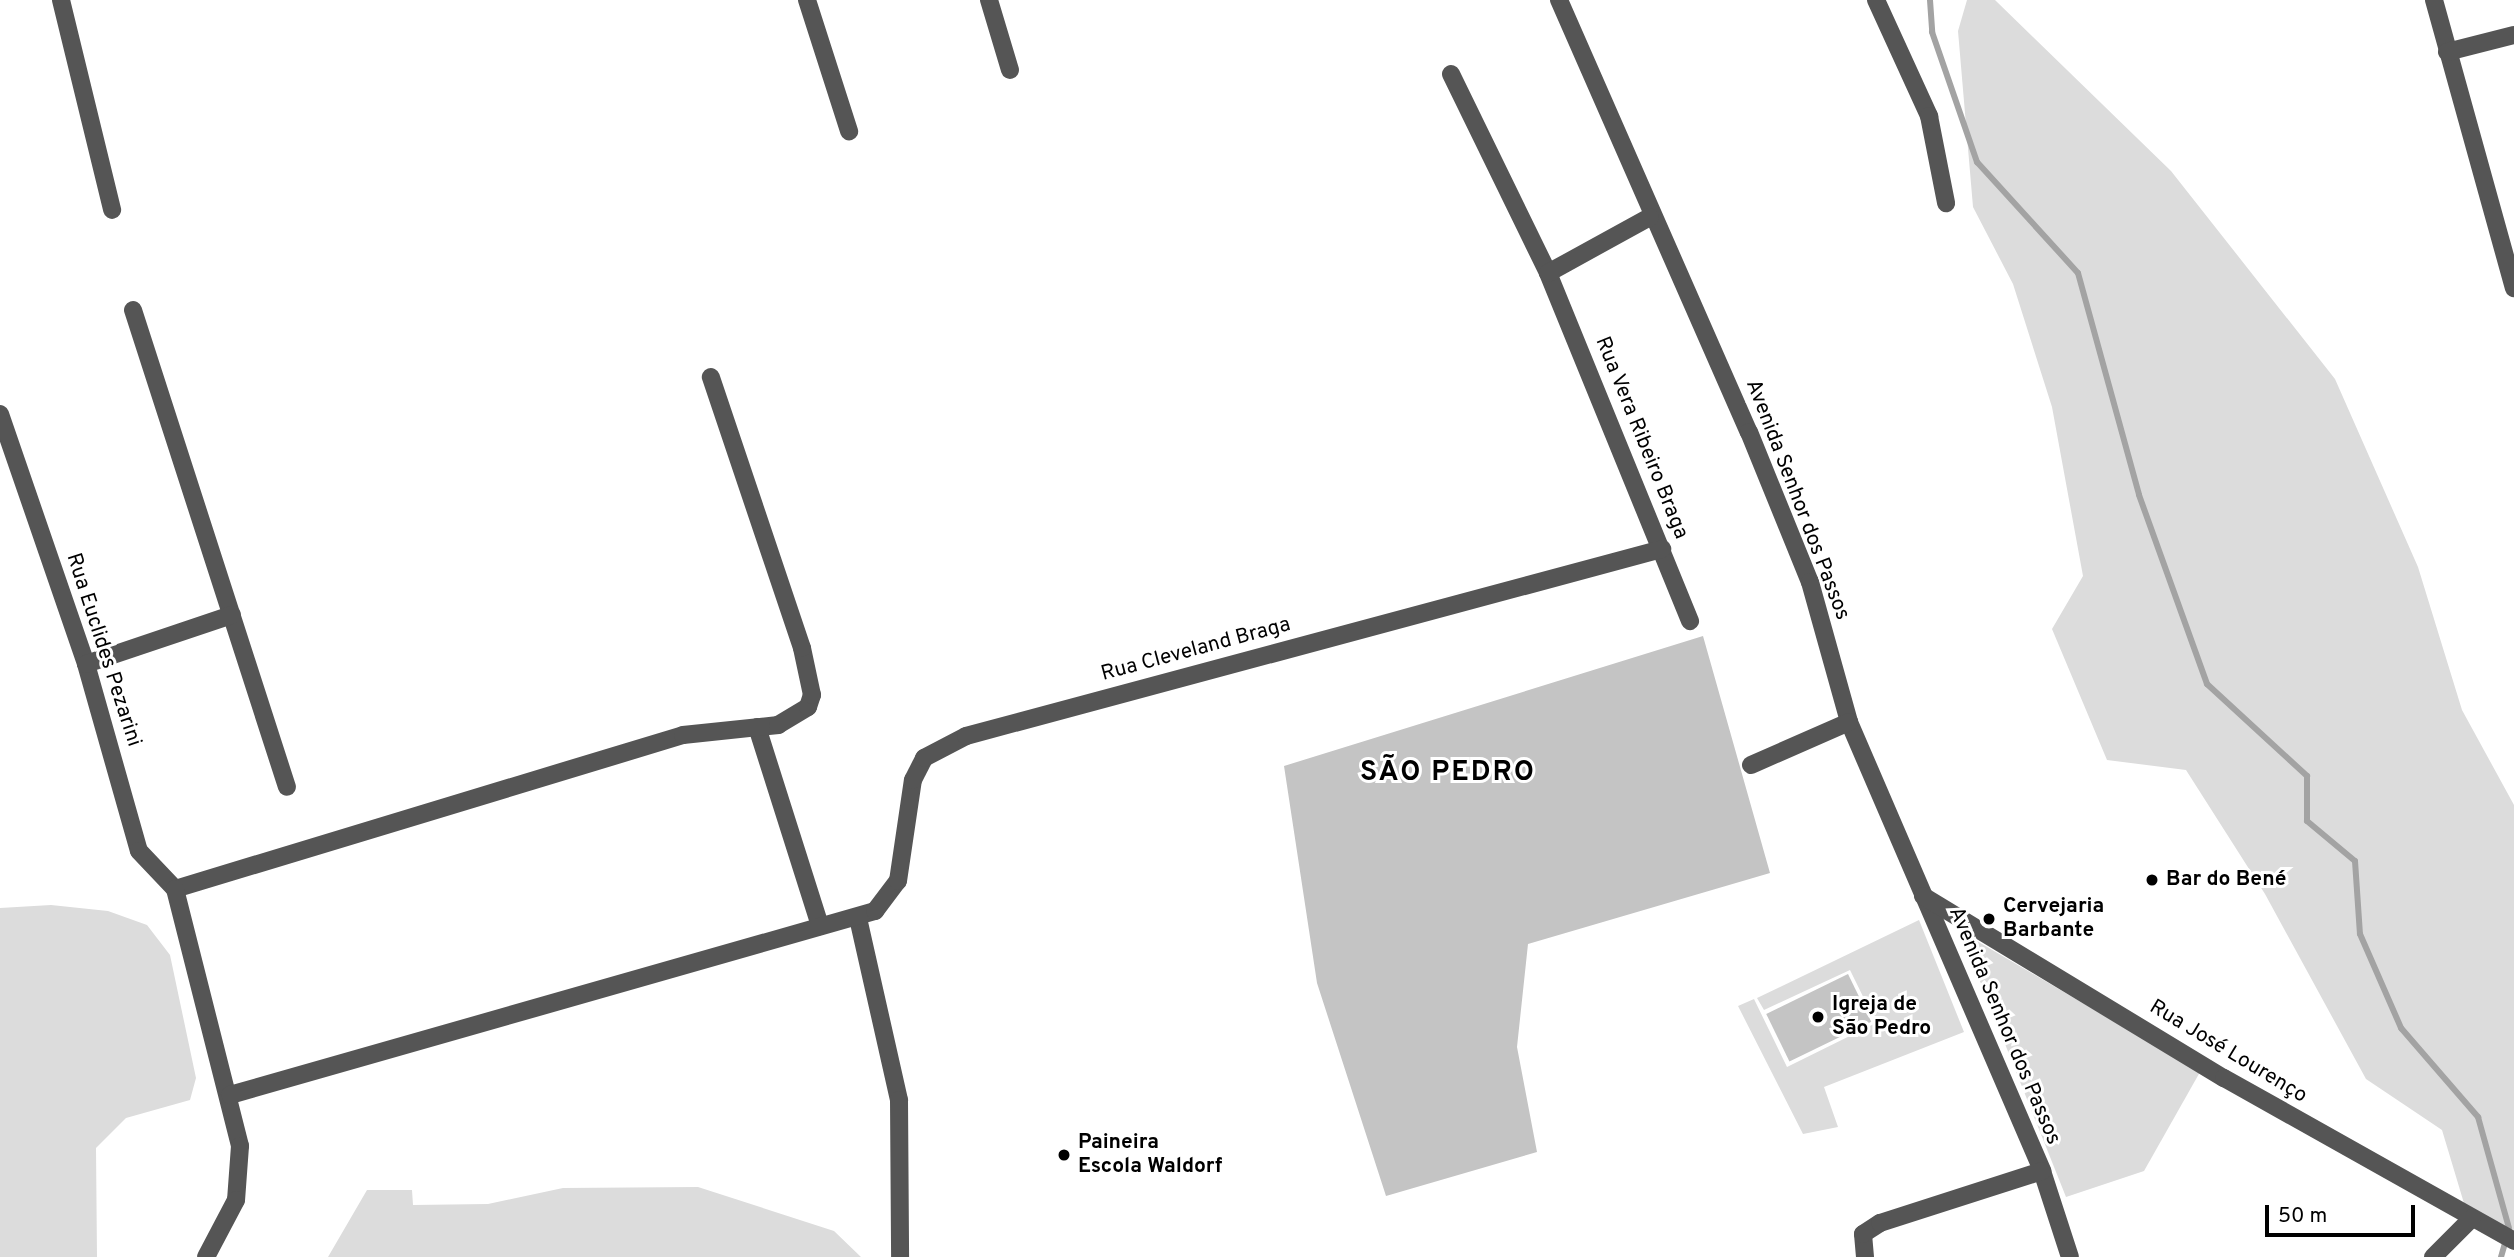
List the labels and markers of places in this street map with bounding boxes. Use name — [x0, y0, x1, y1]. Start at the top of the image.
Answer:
place label: Bar do Bené — [2166, 867, 2286, 893]
marker: Bar do Bené — [2144, 872, 2160, 888]
place label: Cervejaria Barbante — [2003, 894, 2104, 944]
marker: Cervejaria Barbante — [1981, 911, 1997, 927]
place label: Igreja de São Pedro — [1832, 992, 1931, 1042]
marker: Igreja de São Pedro — [1810, 1009, 1826, 1025]
place label: Paineira Escola Waldorf — [1078, 1130, 1222, 1180]
marker: Paineira Escola Waldorf — [1056, 1147, 1072, 1163]

